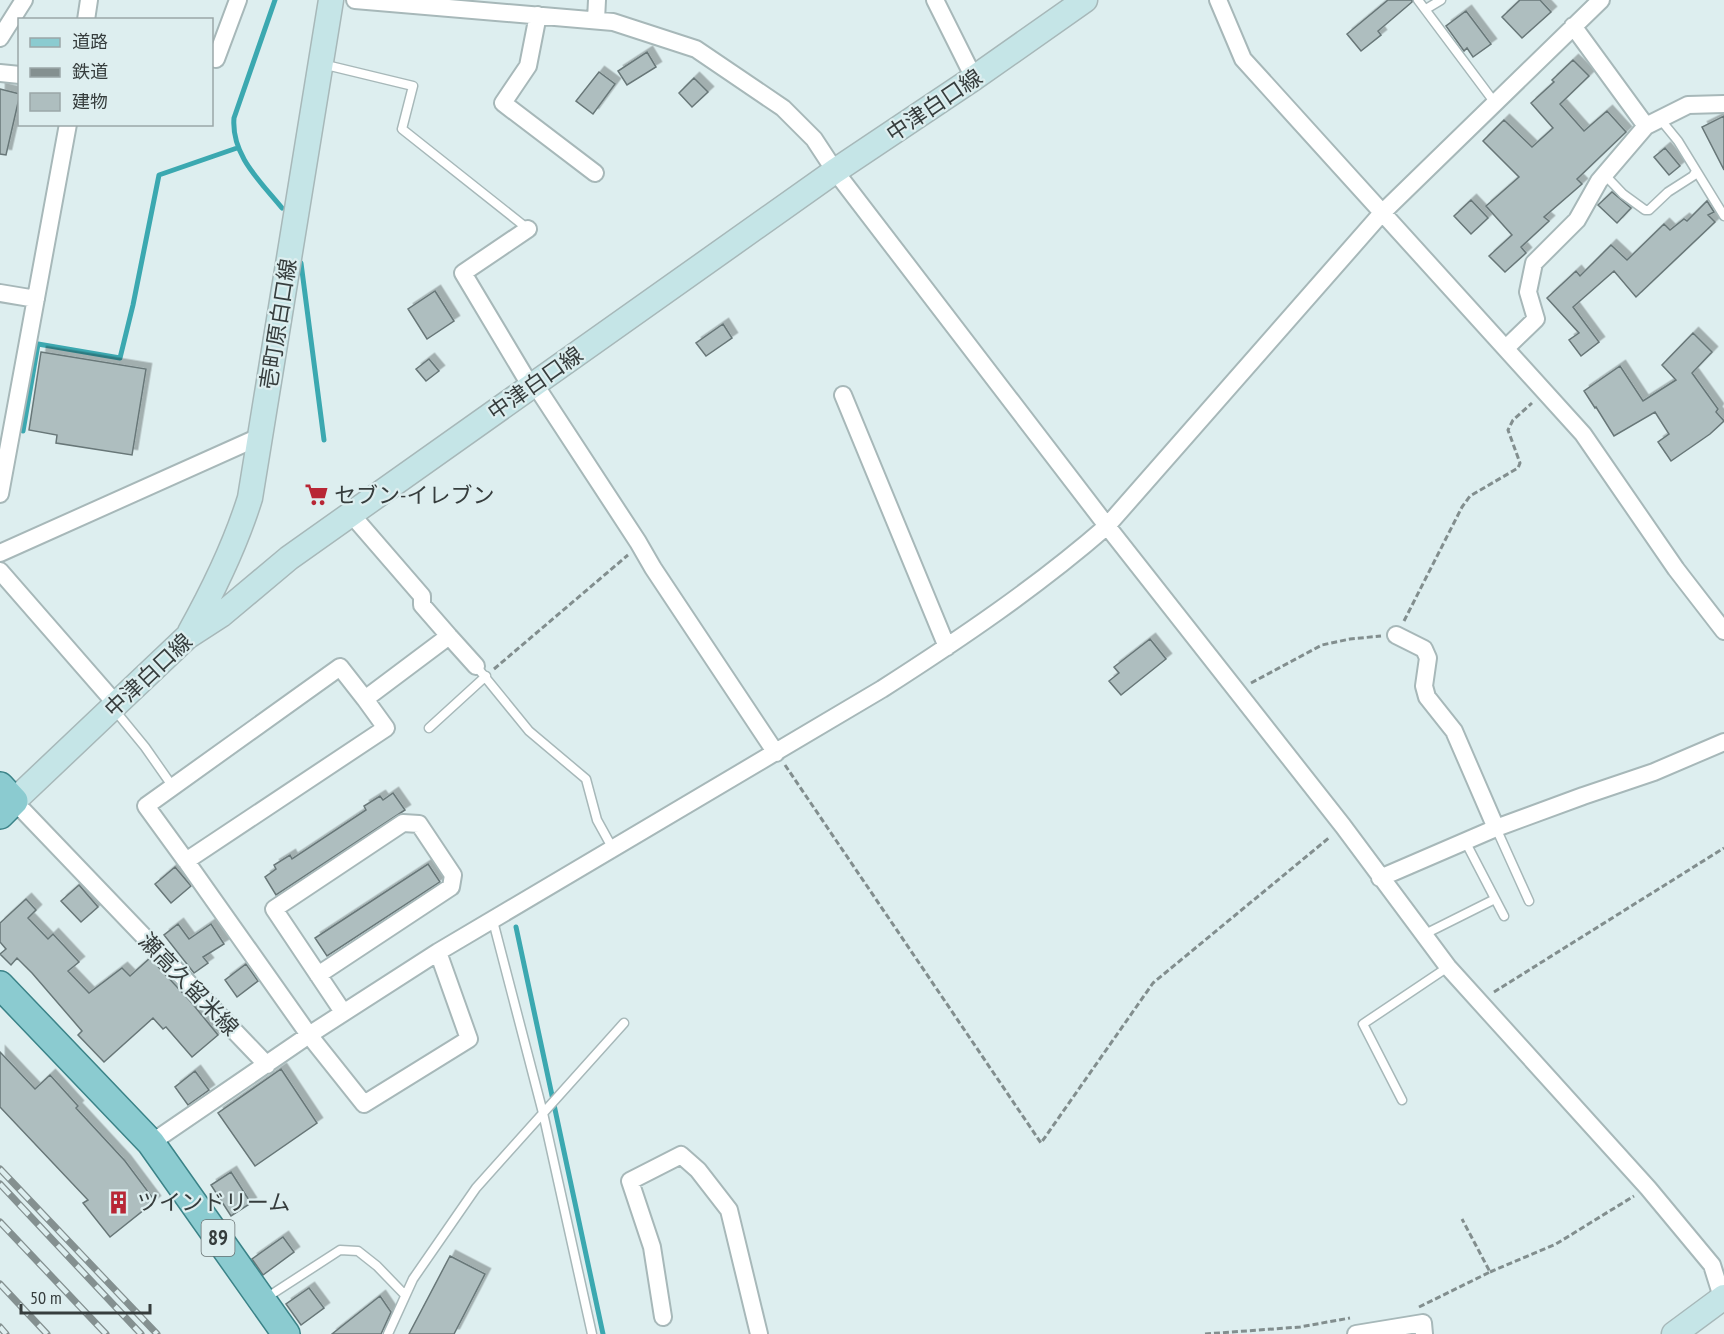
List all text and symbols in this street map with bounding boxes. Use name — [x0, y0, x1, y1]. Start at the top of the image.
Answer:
legend — [18, 18, 213, 126]
text: 道路 — [72, 30, 108, 53]
text: 鉄道 — [72, 60, 108, 83]
street label: 中津白口線 — [881, 63, 987, 147]
text: 建物 — [72, 90, 108, 113]
street label: 壱町原白口線 — [254, 257, 302, 391]
street label: 中津白口線 — [482, 340, 588, 426]
place label: セブン-イレブン — [334, 481, 494, 509]
supermarket icon: セブン-イレブン — [303, 482, 329, 508]
street label: 中津白口線 — [98, 627, 198, 723]
street label: 瀬高久留米線 — [133, 927, 245, 1041]
place label: ツインドリーム — [137, 1188, 290, 1216]
building icon: ツインドリーム — [106, 1189, 132, 1215]
road number: 89 — [202, 1220, 234, 1256]
scale bar — [21, 1277, 150, 1315]
text: 50 m — [30, 1286, 62, 1309]

